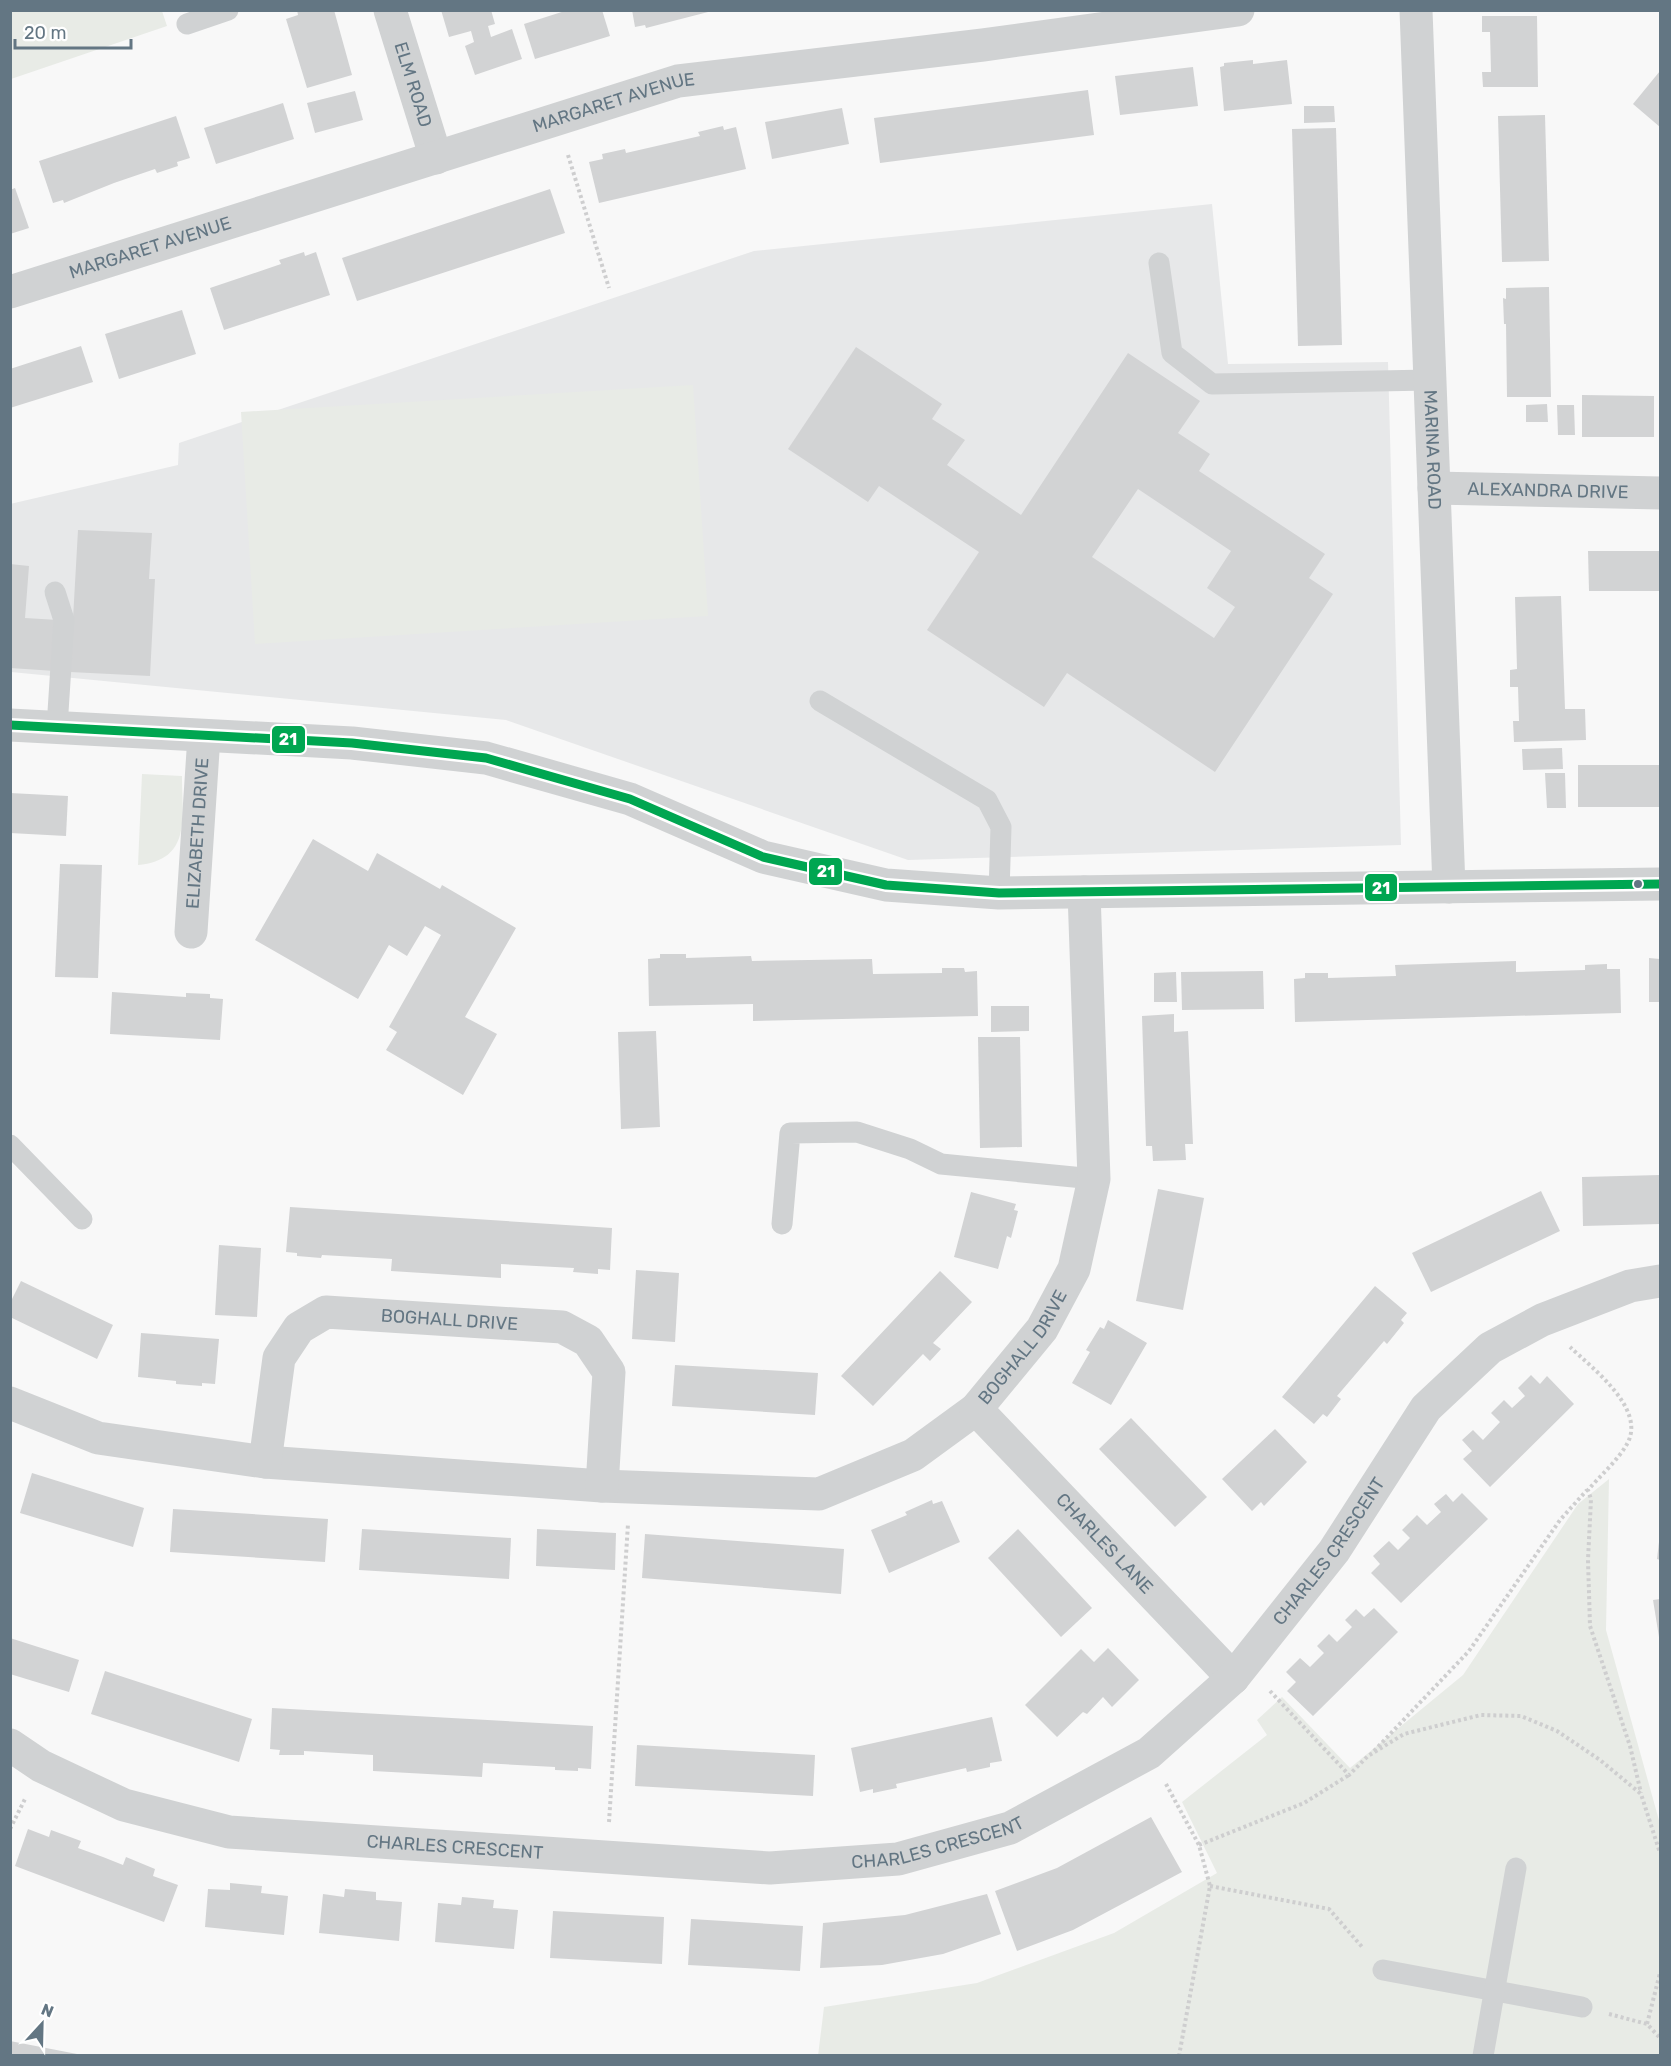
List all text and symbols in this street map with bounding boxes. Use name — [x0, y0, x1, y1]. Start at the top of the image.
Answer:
scale bar — [15, 12, 130, 50]
text: 20 m — [24, 22, 66, 44]
street label: ELM ROAD — [390, 39, 437, 130]
street label: MARGARET AVENUE — [530, 68, 696, 137]
street label: MARGARET AVENUE — [66, 212, 234, 284]
street label: MARINA ROAD — [1419, 389, 1446, 510]
street label: ALEXANDRA DRIVE — [1467, 478, 1629, 503]
line badge: 21 — [271, 725, 306, 754]
text: 21 — [279, 730, 297, 749]
street label: ELIZABETH DRIVE — [182, 757, 214, 909]
line badge: 21 — [808, 857, 843, 886]
text: 21 — [817, 862, 835, 881]
line badge: 21 — [1364, 873, 1398, 902]
unlabelled marker — [1632, 878, 1644, 890]
text: 21 — [1372, 879, 1390, 898]
street label: BOGHALL DRIVE — [973, 1286, 1072, 1409]
street label: BOGHALL DRIVE — [380, 1305, 519, 1335]
street label: CHARLES CRESCENT — [1268, 1473, 1390, 1630]
street label: CHARLES LANE — [1051, 1489, 1158, 1598]
street label: CHARLES CRESCENT — [851, 1812, 1028, 1873]
street label: CHARLES CRESCENT — [366, 1830, 544, 1864]
north arrow — [12, 1994, 72, 2054]
text: N — [39, 2000, 56, 2022]

